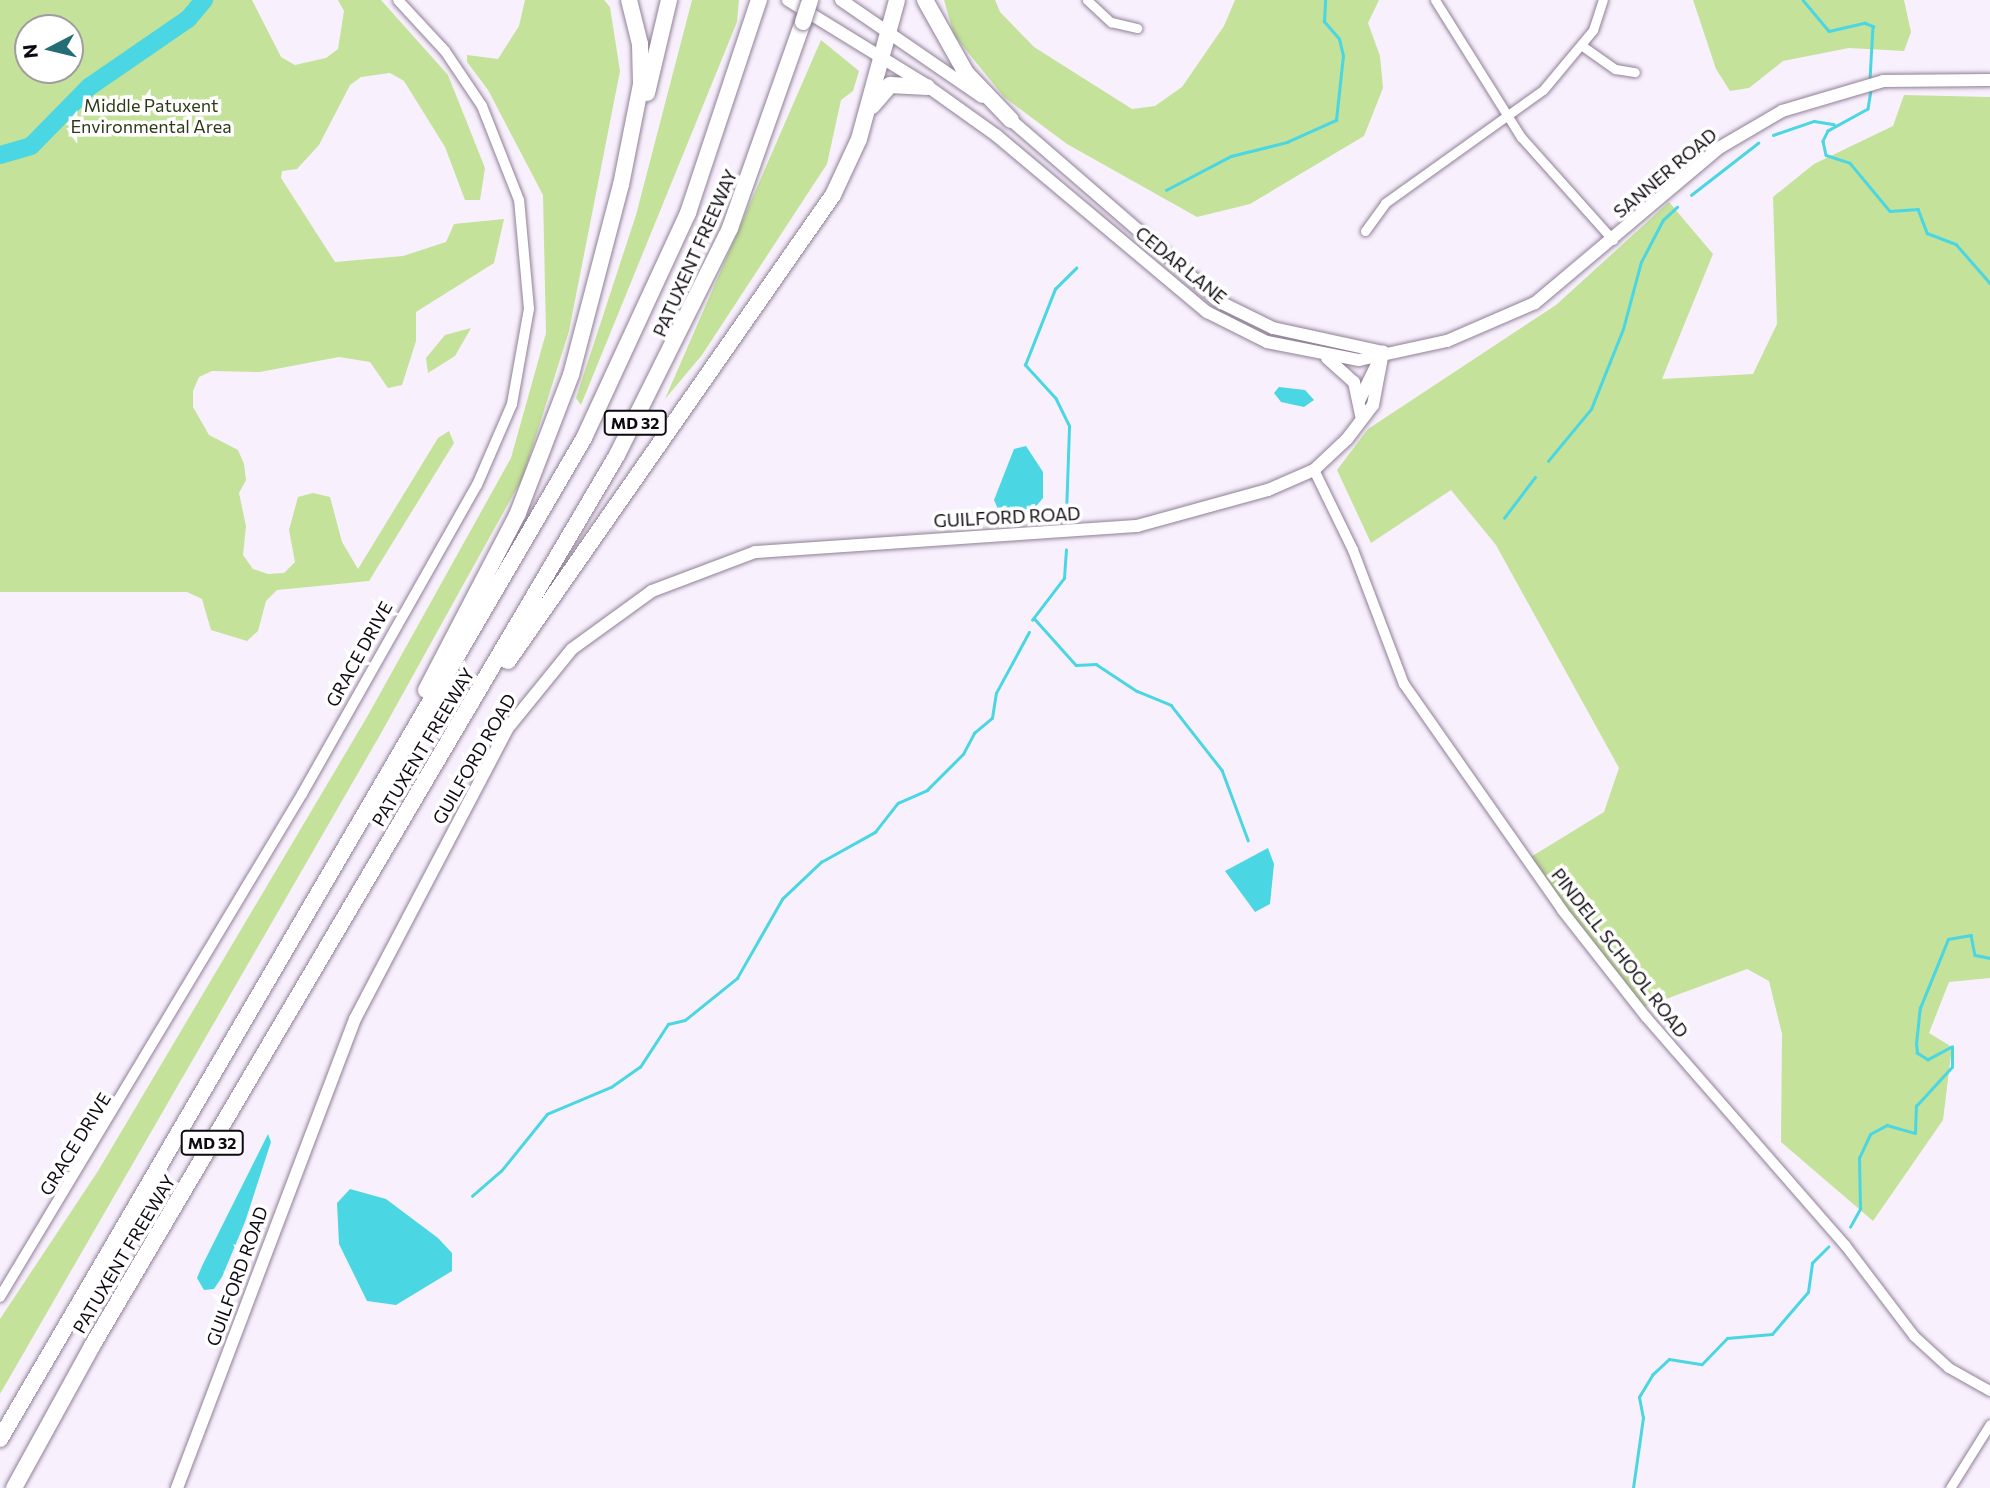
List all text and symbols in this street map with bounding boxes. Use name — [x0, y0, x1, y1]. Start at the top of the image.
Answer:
north arrow — [14, 14, 84, 84]
text: N — [17, 43, 42, 60]
park label: Middle Patuxent Environmental Area — [70, 95, 232, 138]
street label: SANNER ROAD — [1609, 124, 1721, 222]
street label: PATUXENT FREEWAY — [648, 166, 742, 340]
street label: CEDAR LANE — [1131, 222, 1231, 308]
road number: MD 32 — [604, 410, 666, 436]
street label: GUILFORD ROAD — [933, 502, 1081, 532]
street label: GRACE DRIVE — [321, 598, 397, 710]
street label: PATUXENT FREEWAY — [367, 664, 479, 830]
street label: GUILFORD ROAD — [428, 690, 520, 828]
street label: PINDELL SCHOOL ROAD — [1547, 864, 1693, 1042]
street label: GRACE DRIVE — [35, 1089, 115, 1199]
road number: MD 32 — [180, 1130, 244, 1156]
street label: PATUXENT FREEWAY — [68, 1171, 180, 1337]
street label: GUILFORD ROAD — [202, 1203, 272, 1349]

